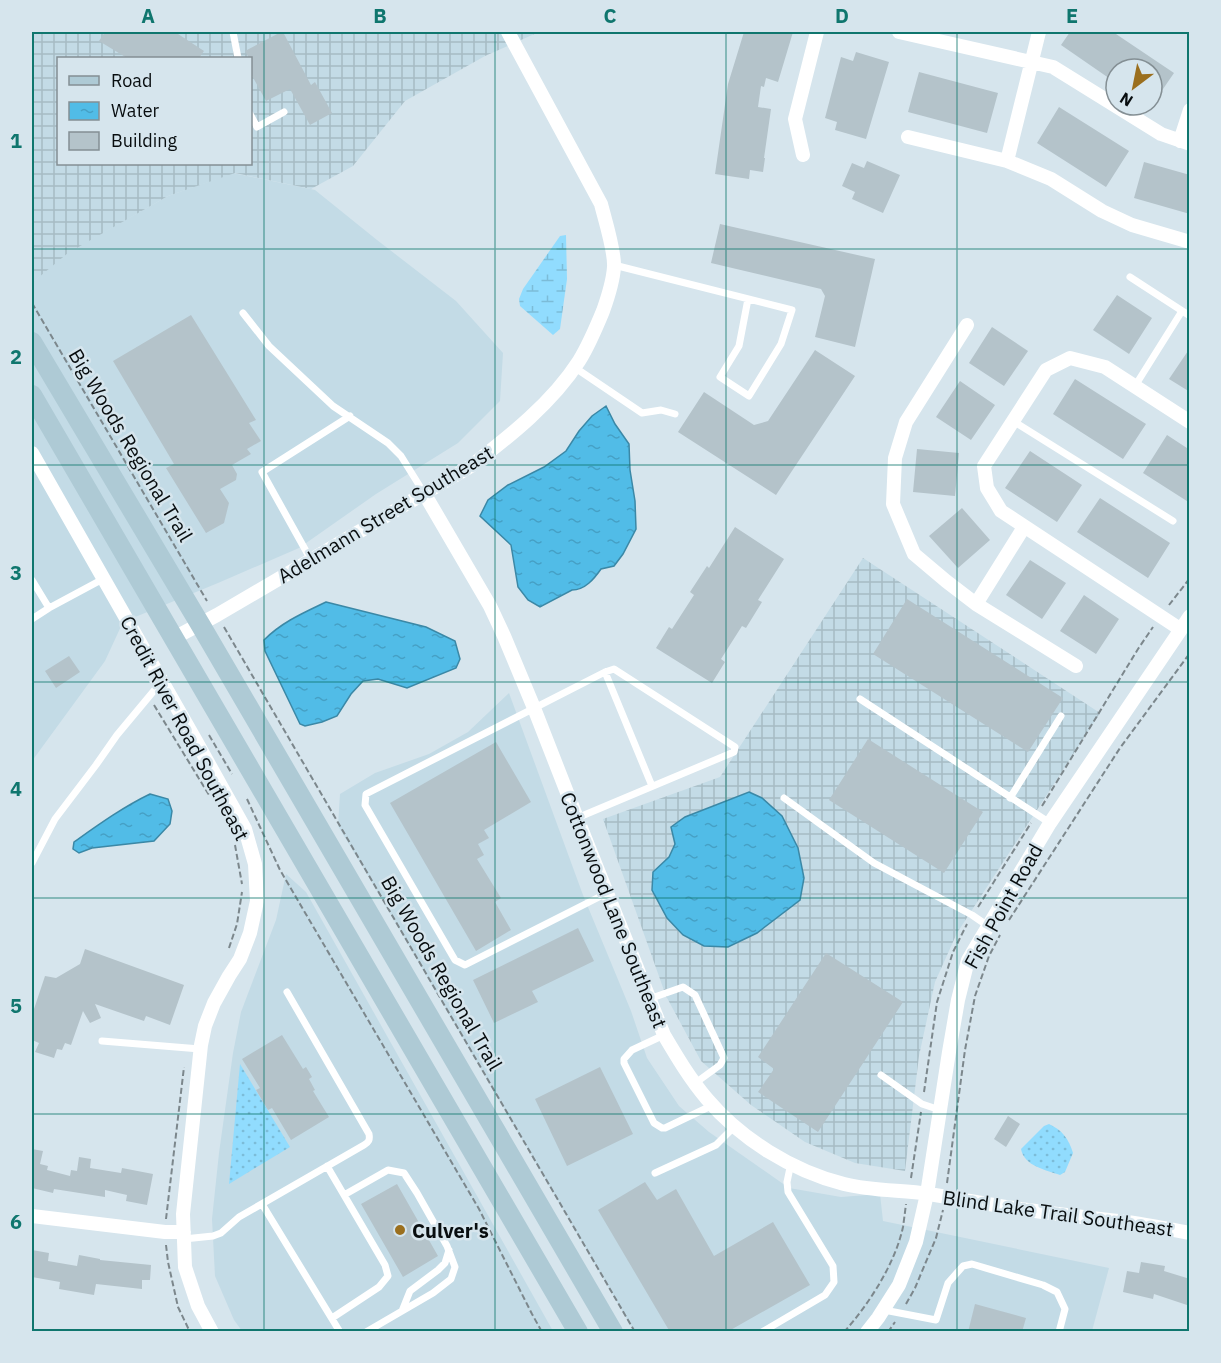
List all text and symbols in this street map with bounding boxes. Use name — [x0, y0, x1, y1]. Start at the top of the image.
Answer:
text: A — [141, 2, 155, 29]
text: B — [373, 2, 387, 29]
text: C — [603, 2, 617, 29]
text: D — [835, 2, 849, 29]
text: E — [1066, 2, 1078, 29]
legend — [57, 57, 252, 165]
north arrow — [1104, 57, 1164, 117]
text: Road — [111, 69, 152, 92]
text: N — [1116, 88, 1136, 111]
text: Water — [111, 99, 160, 122]
text: 1 — [10, 127, 22, 154]
text: Building — [111, 129, 178, 152]
text: 2 — [10, 343, 22, 370]
street label: Big Woods Regional Trail — [63, 343, 199, 547]
street label: Adelmann Street Southeast — [272, 439, 498, 589]
text: 3 — [10, 559, 22, 586]
street label: Credit River Road Southeast — [114, 611, 256, 845]
text: 4 — [10, 775, 22, 802]
street label: Cottonwood Lane Southeast — [554, 788, 674, 1032]
street label: Fish Point Road — [957, 839, 1049, 973]
street label: Big Woods Regional Trail — [375, 871, 509, 1075]
text: 5 — [10, 992, 22, 1019]
street label: Blind Lake Trail Southeast — [941, 1183, 1175, 1243]
text: 6 — [10, 1208, 22, 1235]
place label: Culver's — [412, 1217, 489, 1244]
marker: Culver's — [393, 1223, 407, 1237]

